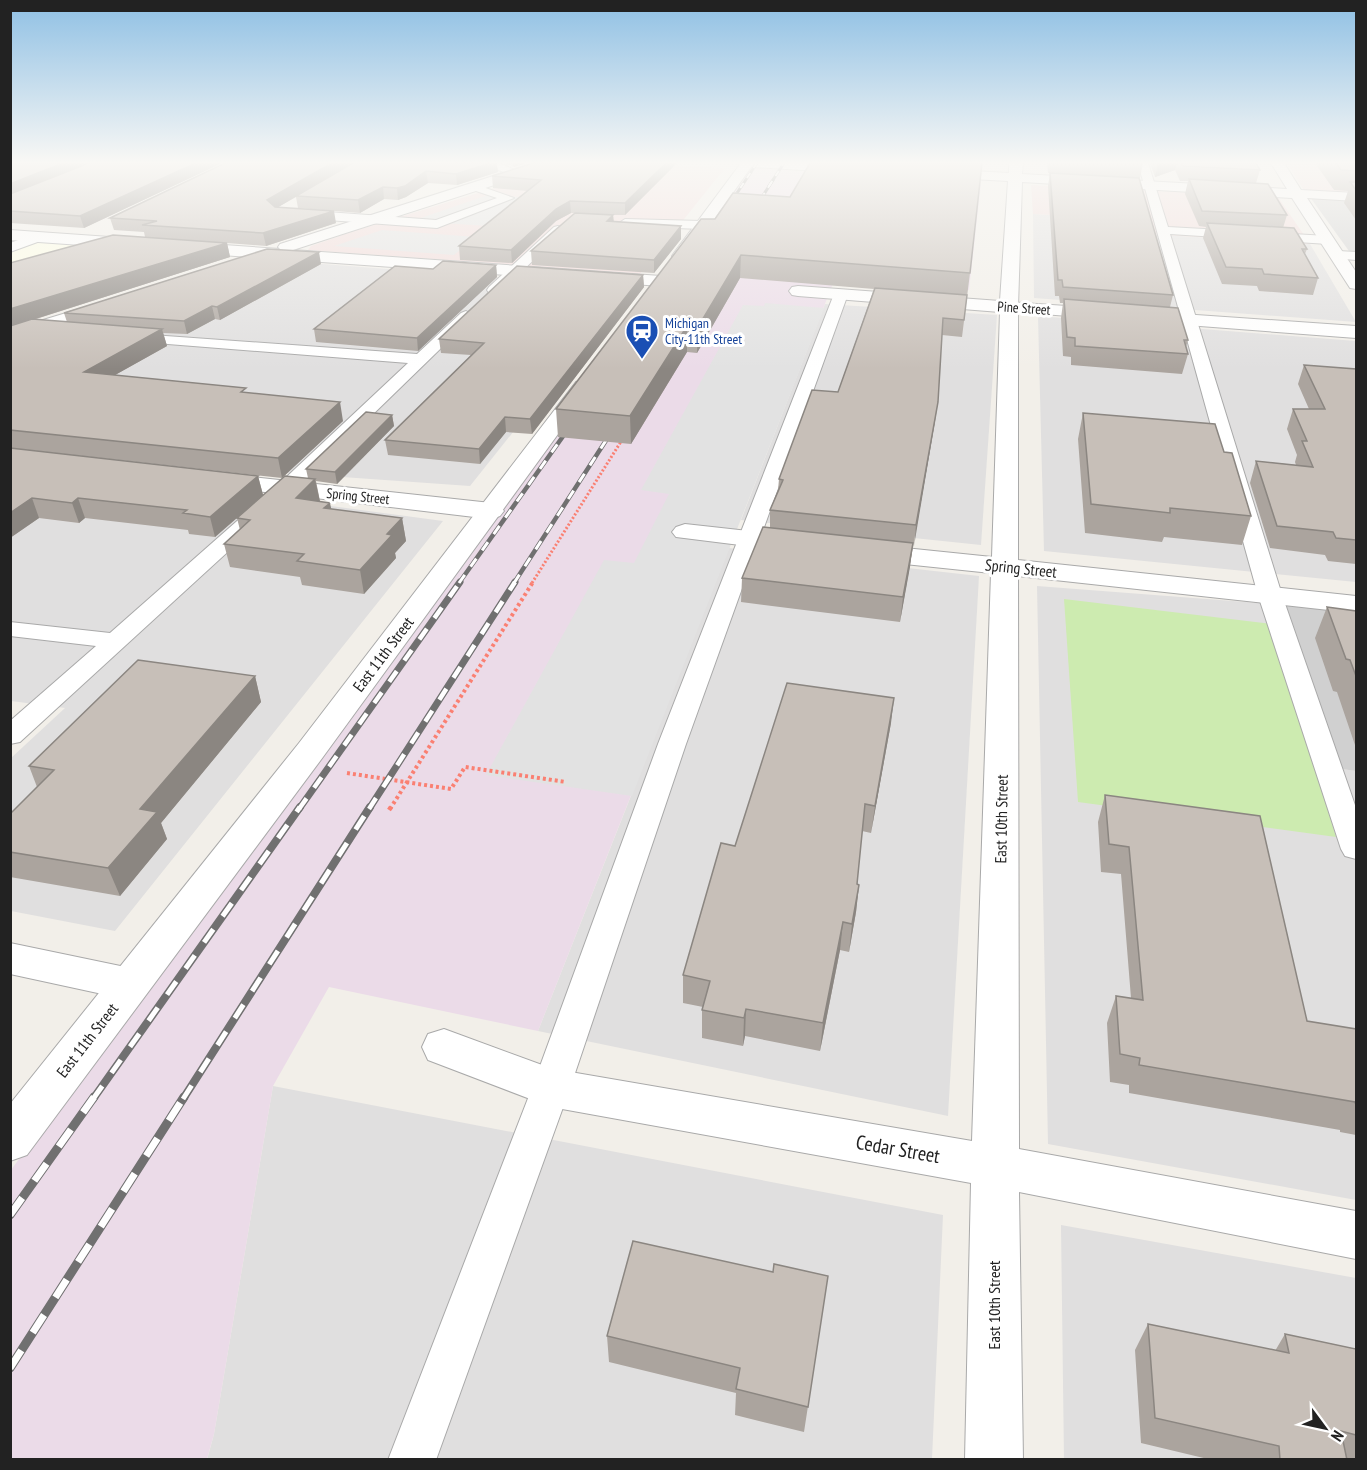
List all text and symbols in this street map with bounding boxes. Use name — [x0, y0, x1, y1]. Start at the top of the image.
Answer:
street label: Pine Street — [997, 297, 1051, 319]
station icon: Michigan City-11th Street — [624, 313, 660, 360]
place label: Michigan City-11th Street — [665, 314, 742, 348]
street label: Spring Street — [326, 484, 390, 508]
street label: Spring Street — [984, 554, 1058, 582]
street label: East 11th Street — [348, 612, 418, 695]
street label: East 10th Street — [990, 774, 1012, 864]
street label: East 11th Street — [52, 998, 123, 1081]
street label: Cedar Street — [854, 1129, 942, 1169]
street label: East 10th Street — [984, 1260, 1004, 1349]
north arrow — [1295, 1398, 1355, 1458]
text: N — [1327, 1427, 1348, 1445]

